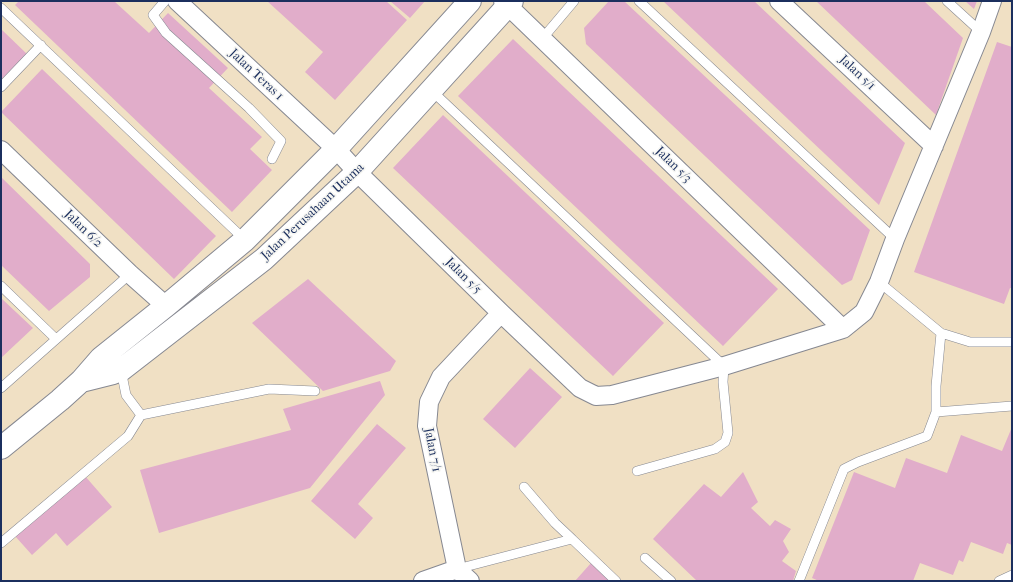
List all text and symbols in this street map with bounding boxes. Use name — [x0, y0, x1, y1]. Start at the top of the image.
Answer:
street label: Jalan Teras 1 — [226, 46, 286, 104]
street label: Jalan 5/1 — [836, 52, 878, 94]
street label: Jalan 5/3 — [652, 144, 694, 186]
street label: Jalan Perusahaan Utama — [258, 160, 368, 264]
street label: Jalan 6/2 — [61, 207, 105, 251]
street label: Jalan 5/5 — [442, 255, 484, 297]
street label: Jalan 7/1 — [420, 427, 444, 473]

